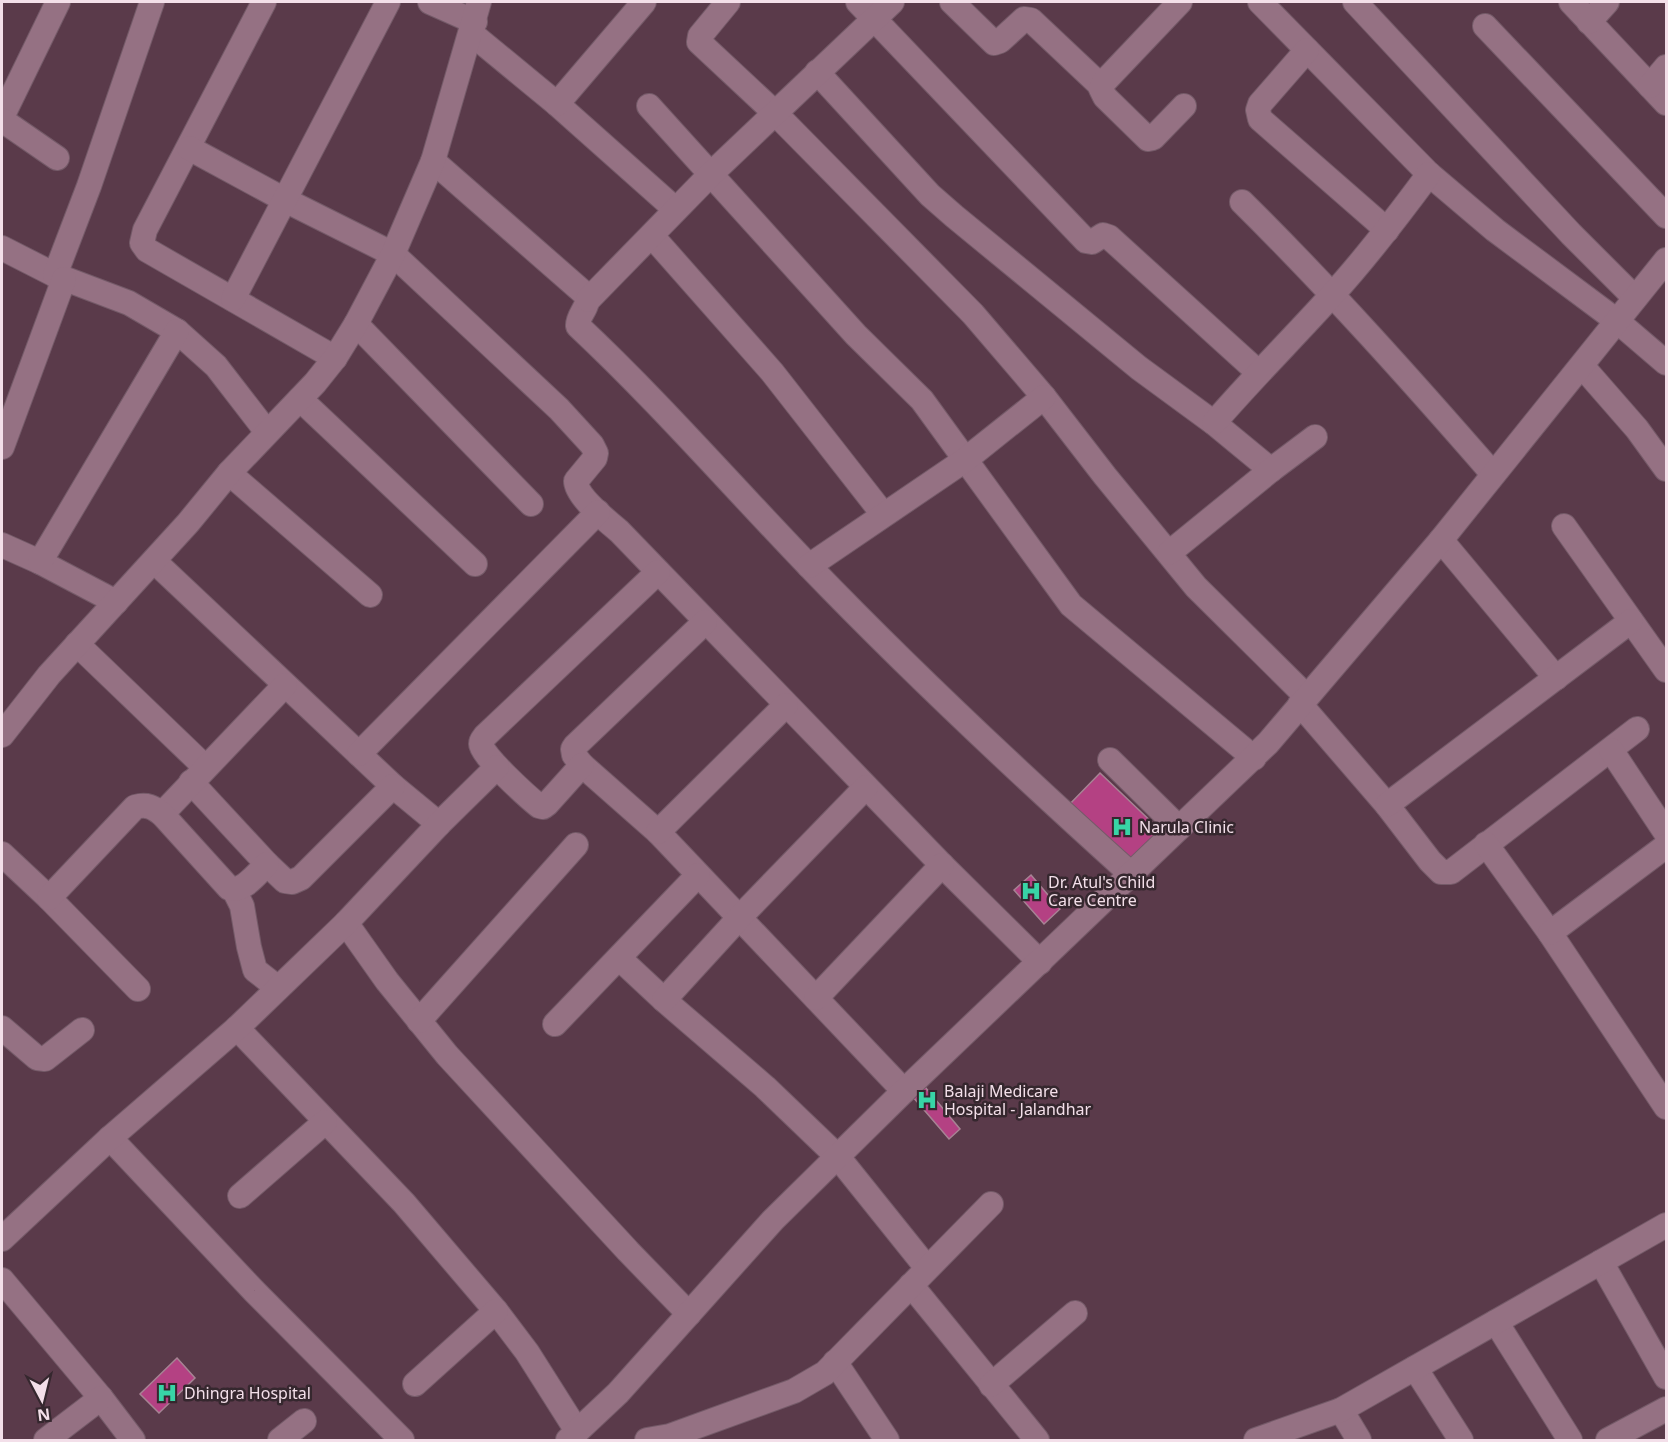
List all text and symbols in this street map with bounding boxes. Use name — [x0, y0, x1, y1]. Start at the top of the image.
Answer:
hospital icon: Narula Clinic — [1110, 815, 1134, 839]
place label: Narula Clinic — [1139, 816, 1234, 838]
place label: Dr. Atul's Child Care Centre — [1048, 871, 1155, 911]
hospital icon: Dr. Atul's Child Care Centre — [1019, 879, 1043, 903]
place label: Balaji Medicare Hospital - Jalandhar — [944, 1080, 1092, 1120]
hospital icon: Balaji Medicare Hospital - Jalandhar — [915, 1088, 939, 1112]
north arrow — [12, 1370, 72, 1430]
hospital icon: Dhingra Hospital — [155, 1381, 179, 1405]
place label: Dhingra Hospital — [184, 1382, 311, 1404]
text: N — [36, 1403, 52, 1427]

